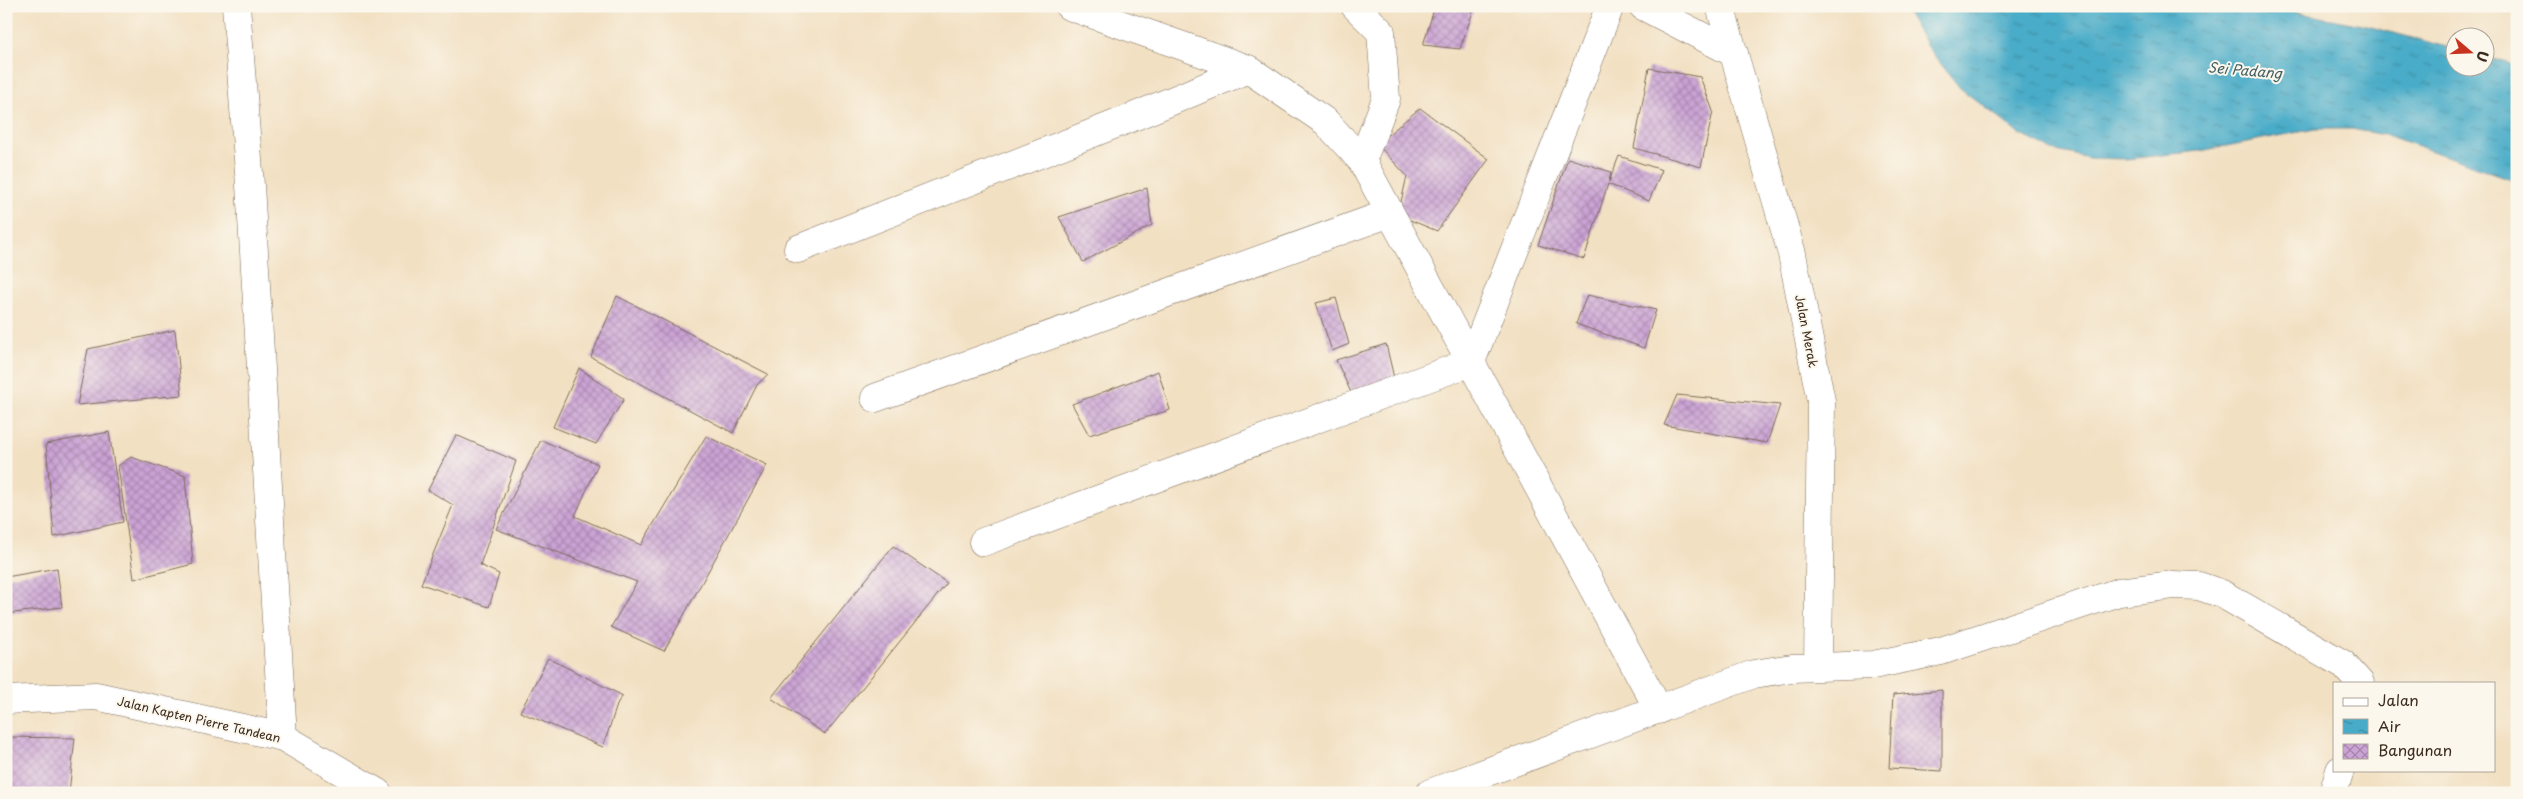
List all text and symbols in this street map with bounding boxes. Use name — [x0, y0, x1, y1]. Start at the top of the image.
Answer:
north arrow — [2446, 28, 2496, 78]
text: U — [2471, 48, 2494, 65]
water label: Sei Padang — [2207, 56, 2283, 84]
street label: Jalan Merak — [1791, 293, 1823, 369]
legend — [2333, 682, 2496, 772]
text: Jalan — [2378, 688, 2419, 711]
street label: Jalan Kapten Pierre Tandean — [116, 691, 282, 747]
text: Air — [2378, 714, 2401, 737]
text: Bangunan — [2378, 738, 2452, 761]

